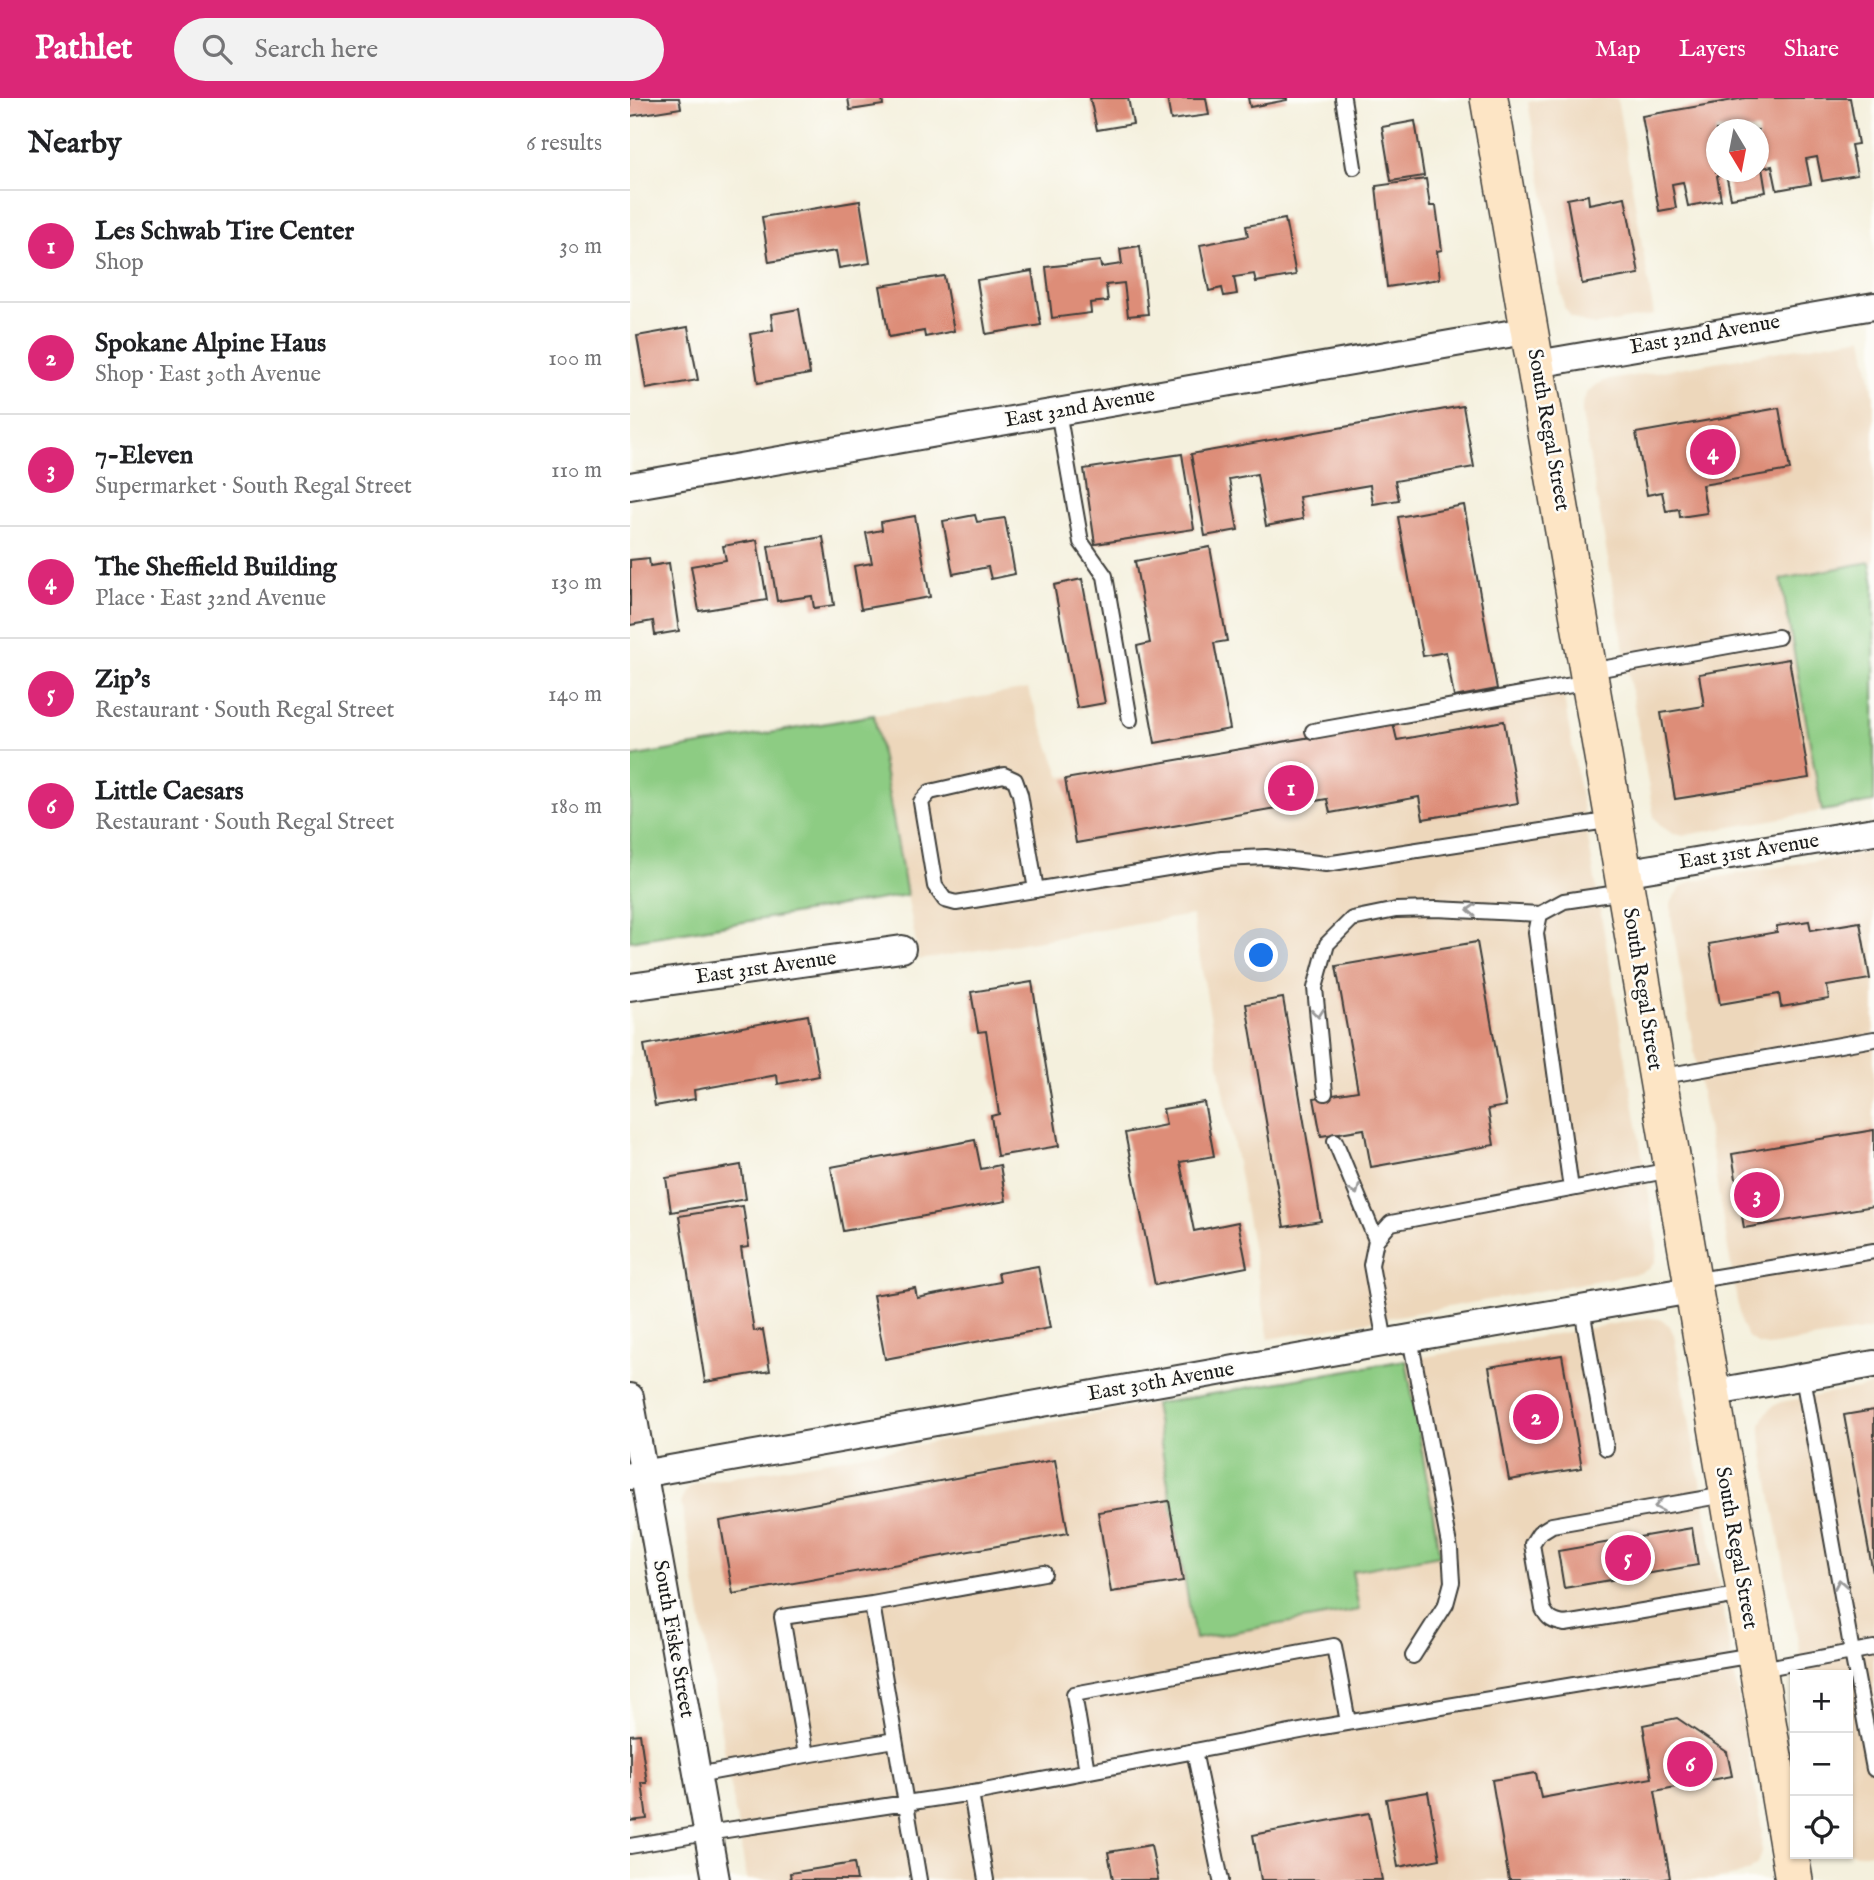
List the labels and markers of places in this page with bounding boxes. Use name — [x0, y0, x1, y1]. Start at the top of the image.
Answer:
pin: 4 — [1690, 426, 1736, 478]
pin: 1 — [1268, 762, 1314, 814]
pin: 3 — [1734, 1169, 1780, 1221]
pin: 2 — [1513, 1391, 1559, 1443]
pin: 5 — [1605, 1532, 1651, 1584]
pin: 6 — [1667, 1738, 1713, 1790]

